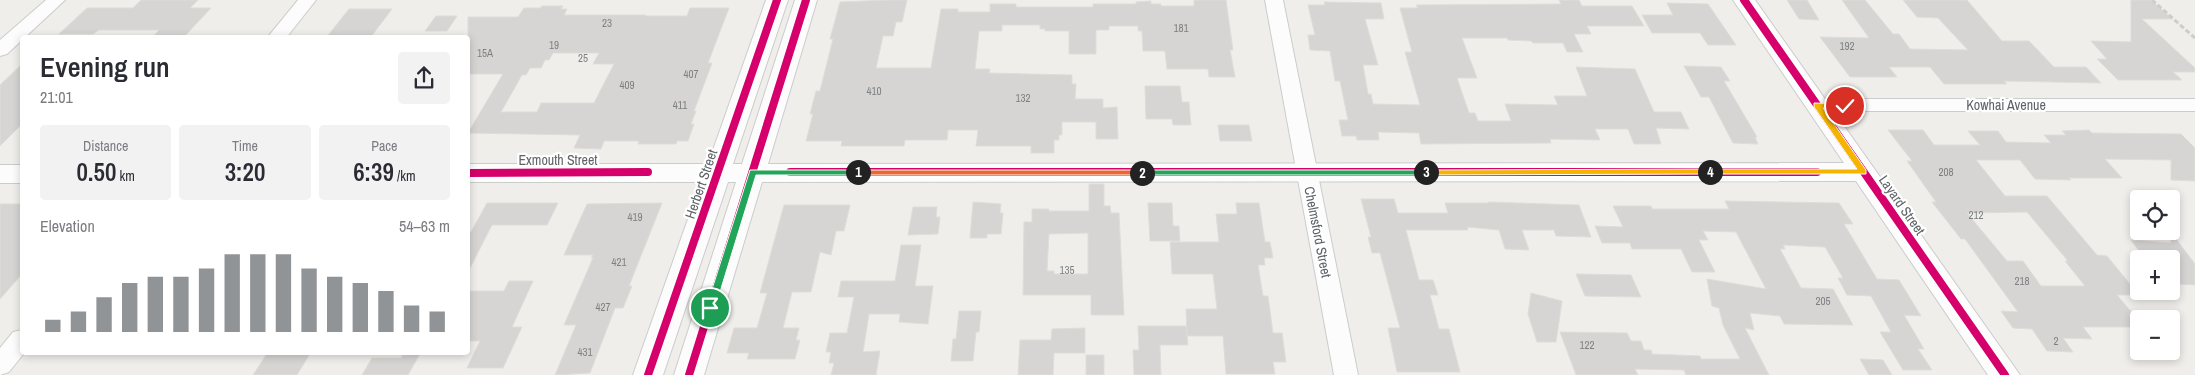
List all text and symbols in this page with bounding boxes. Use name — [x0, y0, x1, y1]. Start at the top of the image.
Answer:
house number: 23 — [602, 16, 612, 30]
house number: 181 — [1173, 21, 1189, 35]
house number: 19 — [549, 38, 559, 52]
house number: 192 — [1839, 39, 1855, 53]
house number: 15A — [477, 46, 494, 60]
text: Evening run — [40, 48, 170, 86]
house number: 25 — [578, 51, 588, 65]
button: share — [398, 52, 450, 104]
house number: 407 — [683, 67, 699, 81]
house number: 409 — [619, 78, 635, 92]
house number: 410 — [866, 84, 882, 98]
pin — [1824, 85, 1866, 127]
text: 21:01 — [40, 86, 73, 108]
house number: 132 — [1015, 91, 1031, 105]
icon: check — [1831, 92, 1859, 120]
street label: Kowhai Avenue — [1966, 96, 2046, 114]
house number: 411 — [673, 98, 687, 112]
text: Distance — [83, 137, 128, 155]
text: Time — [232, 137, 258, 155]
text: Pace — [371, 137, 397, 155]
street label: Herbert Street — [681, 147, 721, 221]
street label: Exmouth Street — [518, 151, 598, 169]
text: 0.50 — [76, 155, 116, 189]
text: 3:20 — [225, 155, 265, 189]
text: 6:39 — [353, 155, 394, 189]
pin: 1 — [846, 160, 870, 184]
pin: 2 — [1130, 160, 1154, 186]
pin: 3 — [1414, 160, 1438, 184]
pin: 4 — [1698, 160, 1722, 184]
text: 1 — [855, 163, 862, 181]
text: 3 — [1423, 163, 1430, 181]
text: 4 — [1707, 163, 1714, 181]
text: 2 — [1139, 164, 1146, 182]
house number: 208 — [1938, 165, 1954, 179]
text: km — [116, 167, 135, 185]
text: /km — [394, 167, 415, 185]
street label: Layard Street — [1875, 172, 1929, 238]
street label: Chelmsford Street — [1300, 185, 1336, 279]
map controls — [2130, 190, 2180, 360]
button: locate — [2130, 190, 2180, 240]
house number: 212 — [1968, 208, 1984, 222]
house number: 419 — [627, 210, 643, 224]
text: Elevation — [40, 215, 95, 237]
text: 54–63 m — [399, 215, 450, 237]
button: + — [2130, 250, 2180, 300]
house number: 421 — [611, 255, 627, 269]
house number: 135 — [1059, 263, 1075, 277]
house number: 218 — [2014, 274, 2030, 288]
pin — [689, 287, 731, 329]
icon: arrive — [696, 294, 724, 322]
house number: 205 — [1815, 294, 1831, 308]
house number: 427 — [595, 300, 611, 314]
button: − — [2130, 310, 2180, 360]
house number: 2 — [2053, 334, 2059, 348]
house number: 122 — [1579, 338, 1595, 352]
house number: 431 — [577, 345, 593, 359]

